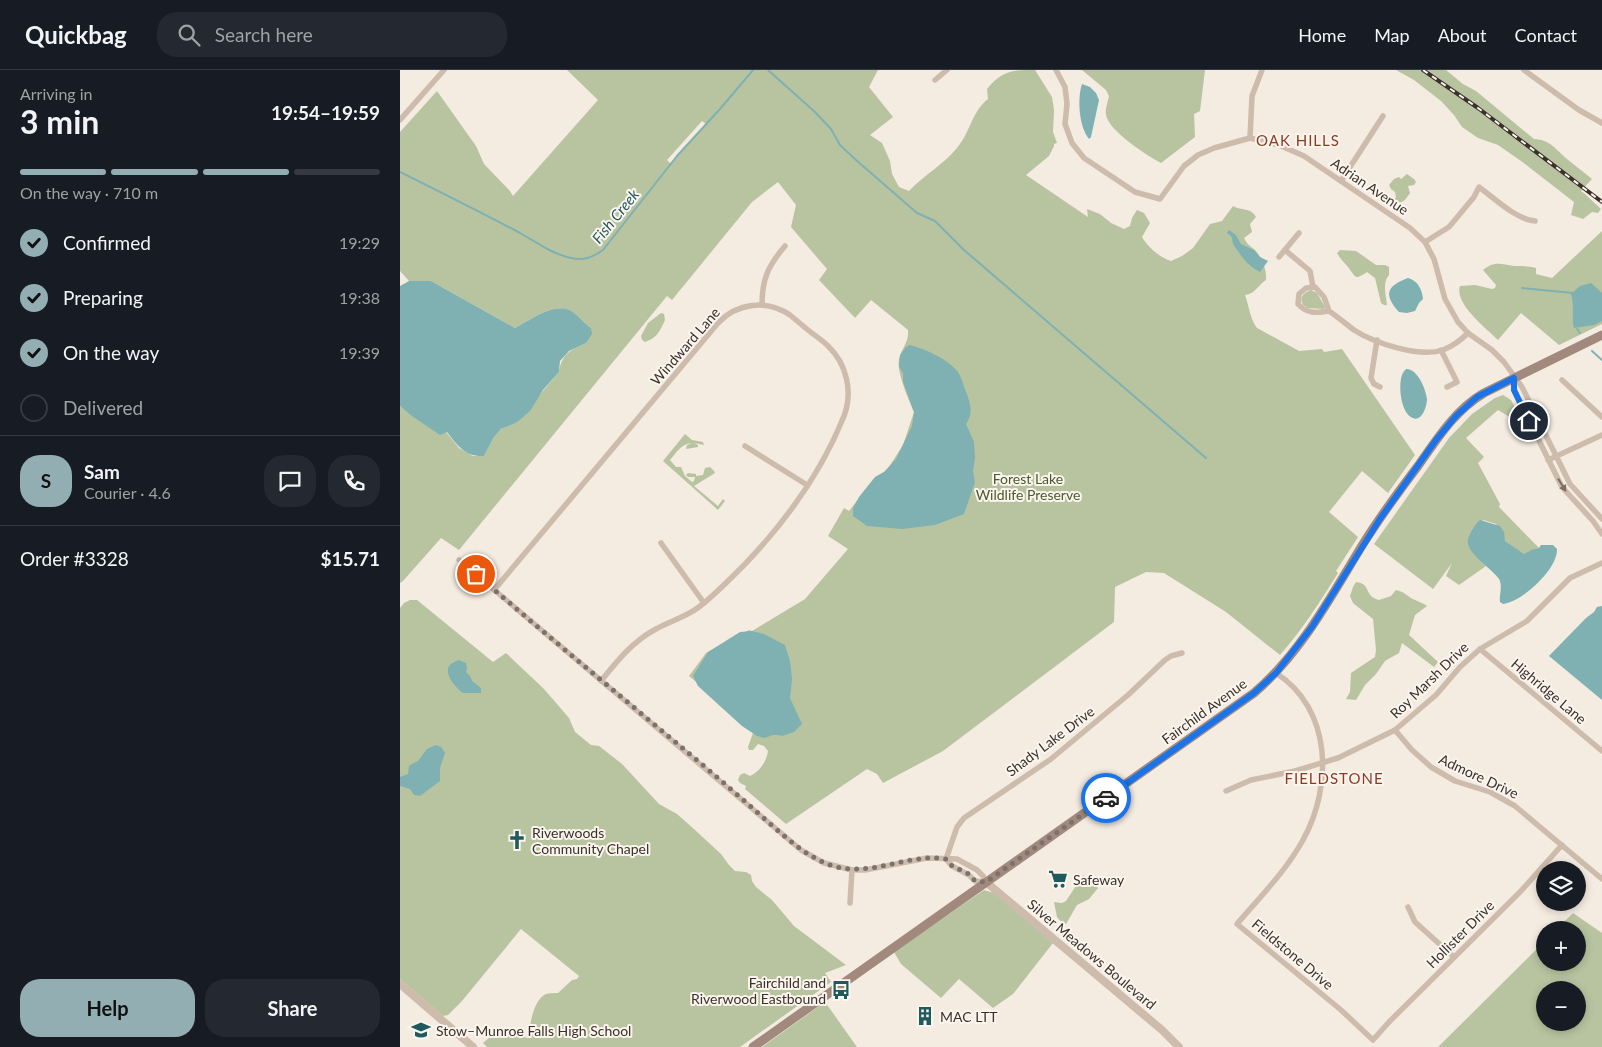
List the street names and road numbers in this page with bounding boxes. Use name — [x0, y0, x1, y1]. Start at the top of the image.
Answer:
street label: Adrian Avenue — [1328, 154, 1412, 218]
street label: Windward Lane — [647, 304, 723, 388]
street label: Roy Marsh Drive — [1386, 638, 1472, 722]
street label: Highridge Lane — [1508, 655, 1590, 727]
street label: Fairchild Avenue — [1158, 675, 1250, 747]
street label: Shady Lake Drive — [1003, 702, 1097, 780]
street label: Admore Drive — [1437, 750, 1521, 802]
street label: Silver Meadows Boulevard — [1024, 895, 1160, 1013]
street label: Hollister Drive — [1423, 897, 1497, 971]
street label: Fieldstone Drive — [1249, 915, 1337, 993]

